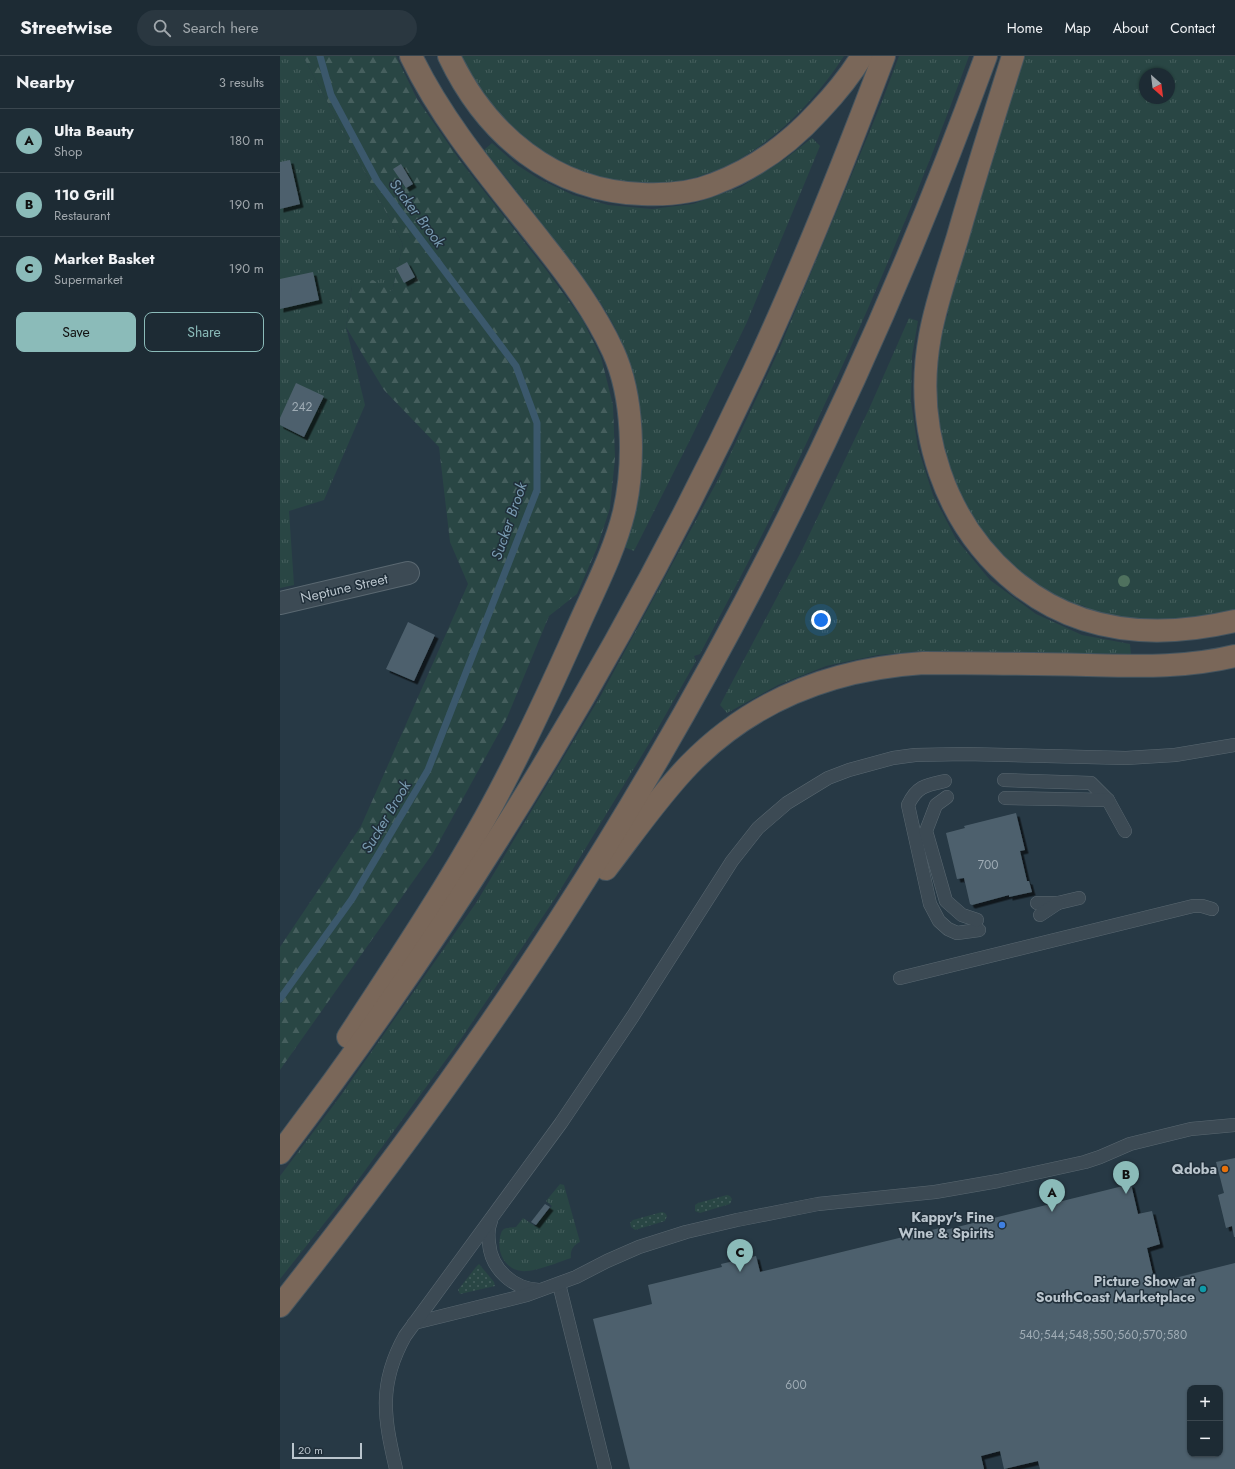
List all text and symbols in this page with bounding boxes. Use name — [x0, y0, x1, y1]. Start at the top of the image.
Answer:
search box — [137, 10, 417, 46]
text: Streetwise — [20, 14, 113, 41]
icon: search — [151, 17, 173, 39]
text: Search here — [183, 17, 258, 39]
text: Home — [1007, 18, 1043, 38]
text: Map — [1065, 18, 1091, 38]
text: About — [1113, 18, 1148, 38]
text: Contact — [1170, 18, 1215, 38]
north arrow — [1139, 68, 1175, 104]
text: Nearby — [16, 70, 74, 94]
text: 3 results — [219, 73, 264, 92]
text: Ulta Beauty — [54, 120, 134, 142]
text: A — [24, 131, 34, 150]
text: 180 m — [229, 131, 264, 150]
text: Shop — [54, 142, 82, 161]
water label: Sucker Brook — [384, 174, 451, 252]
text: 110 Grill — [54, 184, 114, 206]
text: B — [25, 195, 33, 214]
text: 190 m — [229, 195, 264, 214]
text: Restaurant — [54, 206, 110, 225]
text: Market Basket — [54, 248, 155, 270]
text: C — [24, 259, 34, 278]
text: 190 m — [229, 259, 264, 278]
text: Supermarket — [54, 270, 123, 289]
button: Save — [16, 312, 136, 352]
button: Share — [144, 312, 264, 352]
house number: 242 — [292, 398, 312, 416]
water label: Sucker Brook — [485, 479, 533, 563]
street label: Neptune Street — [298, 568, 390, 608]
your location — [811, 610, 831, 630]
water label: Sucker Brook — [356, 776, 417, 857]
house number: 700 — [978, 856, 998, 874]
place label: Qdoba — [1172, 1159, 1217, 1179]
pin: B — [1113, 1161, 1139, 1194]
marker: Qdoba — [1220, 1164, 1230, 1174]
pin: A — [1039, 1179, 1065, 1212]
place label: Kappy's Fine Wine & Spirits — [899, 1207, 995, 1243]
marker: Kappy's Fine Wine & Spirits — [997, 1220, 1007, 1230]
pin: C — [727, 1239, 753, 1272]
place label: Picture Show at SouthCoast Marketplace — [1036, 1271, 1196, 1307]
marker: Picture Show at SouthCoast Marketplace — [1198, 1284, 1208, 1294]
house number: 540;544;548;550;560;570;580 — [1019, 1326, 1187, 1344]
house number: 600 — [785, 1376, 807, 1394]
map controls — [1187, 1385, 1223, 1457]
button: + — [1187, 1385, 1223, 1421]
button: − — [1187, 1421, 1223, 1457]
scale bar — [292, 1441, 362, 1460]
text: 20 m — [298, 1442, 323, 1458]

